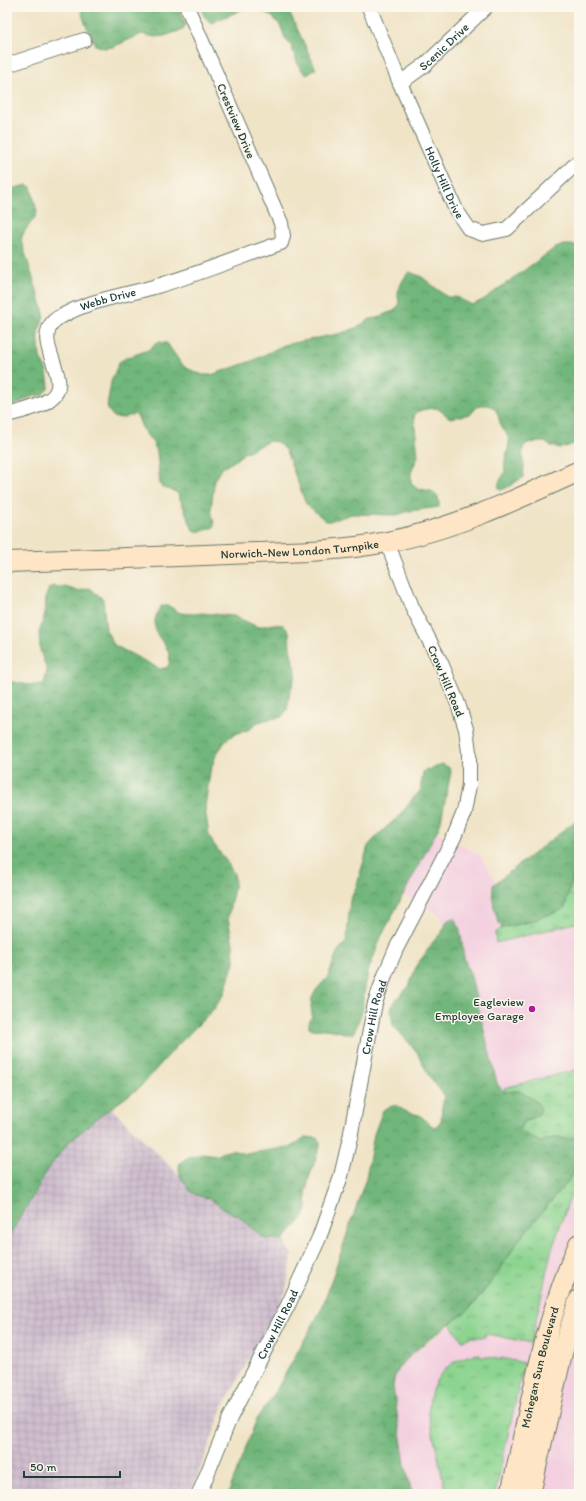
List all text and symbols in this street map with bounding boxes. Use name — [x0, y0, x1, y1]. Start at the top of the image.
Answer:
street label: Scenic Drive — [417, 20, 472, 74]
street label: Crestview Drive — [214, 81, 258, 161]
street label: Holly Hill Drive — [422, 144, 467, 222]
street label: Webb Drive — [78, 285, 138, 314]
street label: Norwich-New London Turnpike — [220, 537, 380, 561]
street label: Crow Hill Road — [425, 643, 468, 719]
street label: Crow Hill Road — [359, 977, 390, 1056]
place label: Eagleview Employee Garage — [435, 995, 524, 1023]
marker: Eagleview Employee Garage — [527, 1004, 537, 1014]
street label: Crow Hill Road — [254, 1287, 301, 1362]
street label: Mohegan Sun Boulevard — [518, 1304, 562, 1429]
scale bar — [24, 1453, 120, 1479]
text: 50 m — [30, 1460, 56, 1474]

